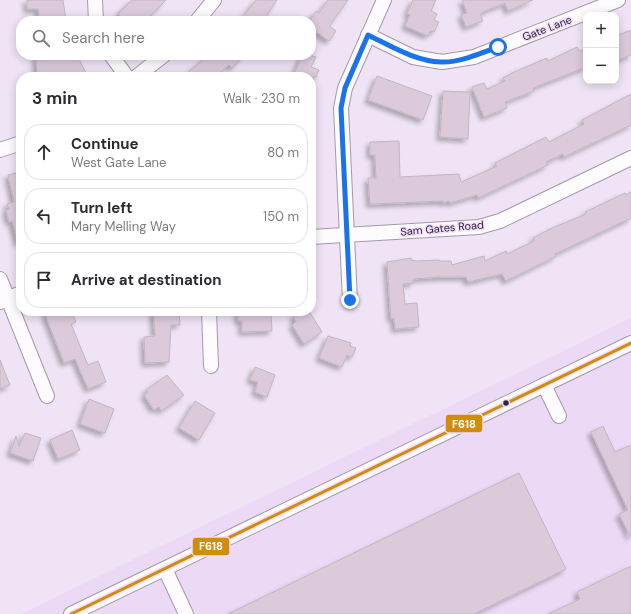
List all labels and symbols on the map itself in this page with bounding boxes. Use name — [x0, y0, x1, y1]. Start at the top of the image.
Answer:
street label: Gate Lane — [520, 12, 574, 44]
route start — [489, 38, 507, 56]
street label: Sam Gates Road — [400, 217, 484, 239]
route end — [341, 291, 359, 309]
unlabelled marker — [501, 398, 511, 408]
line badge: F618 — [445, 414, 483, 433]
text: F618 — [452, 417, 476, 431]
line badge: F618 — [192, 537, 230, 556]
text: F618 — [199, 539, 223, 553]

